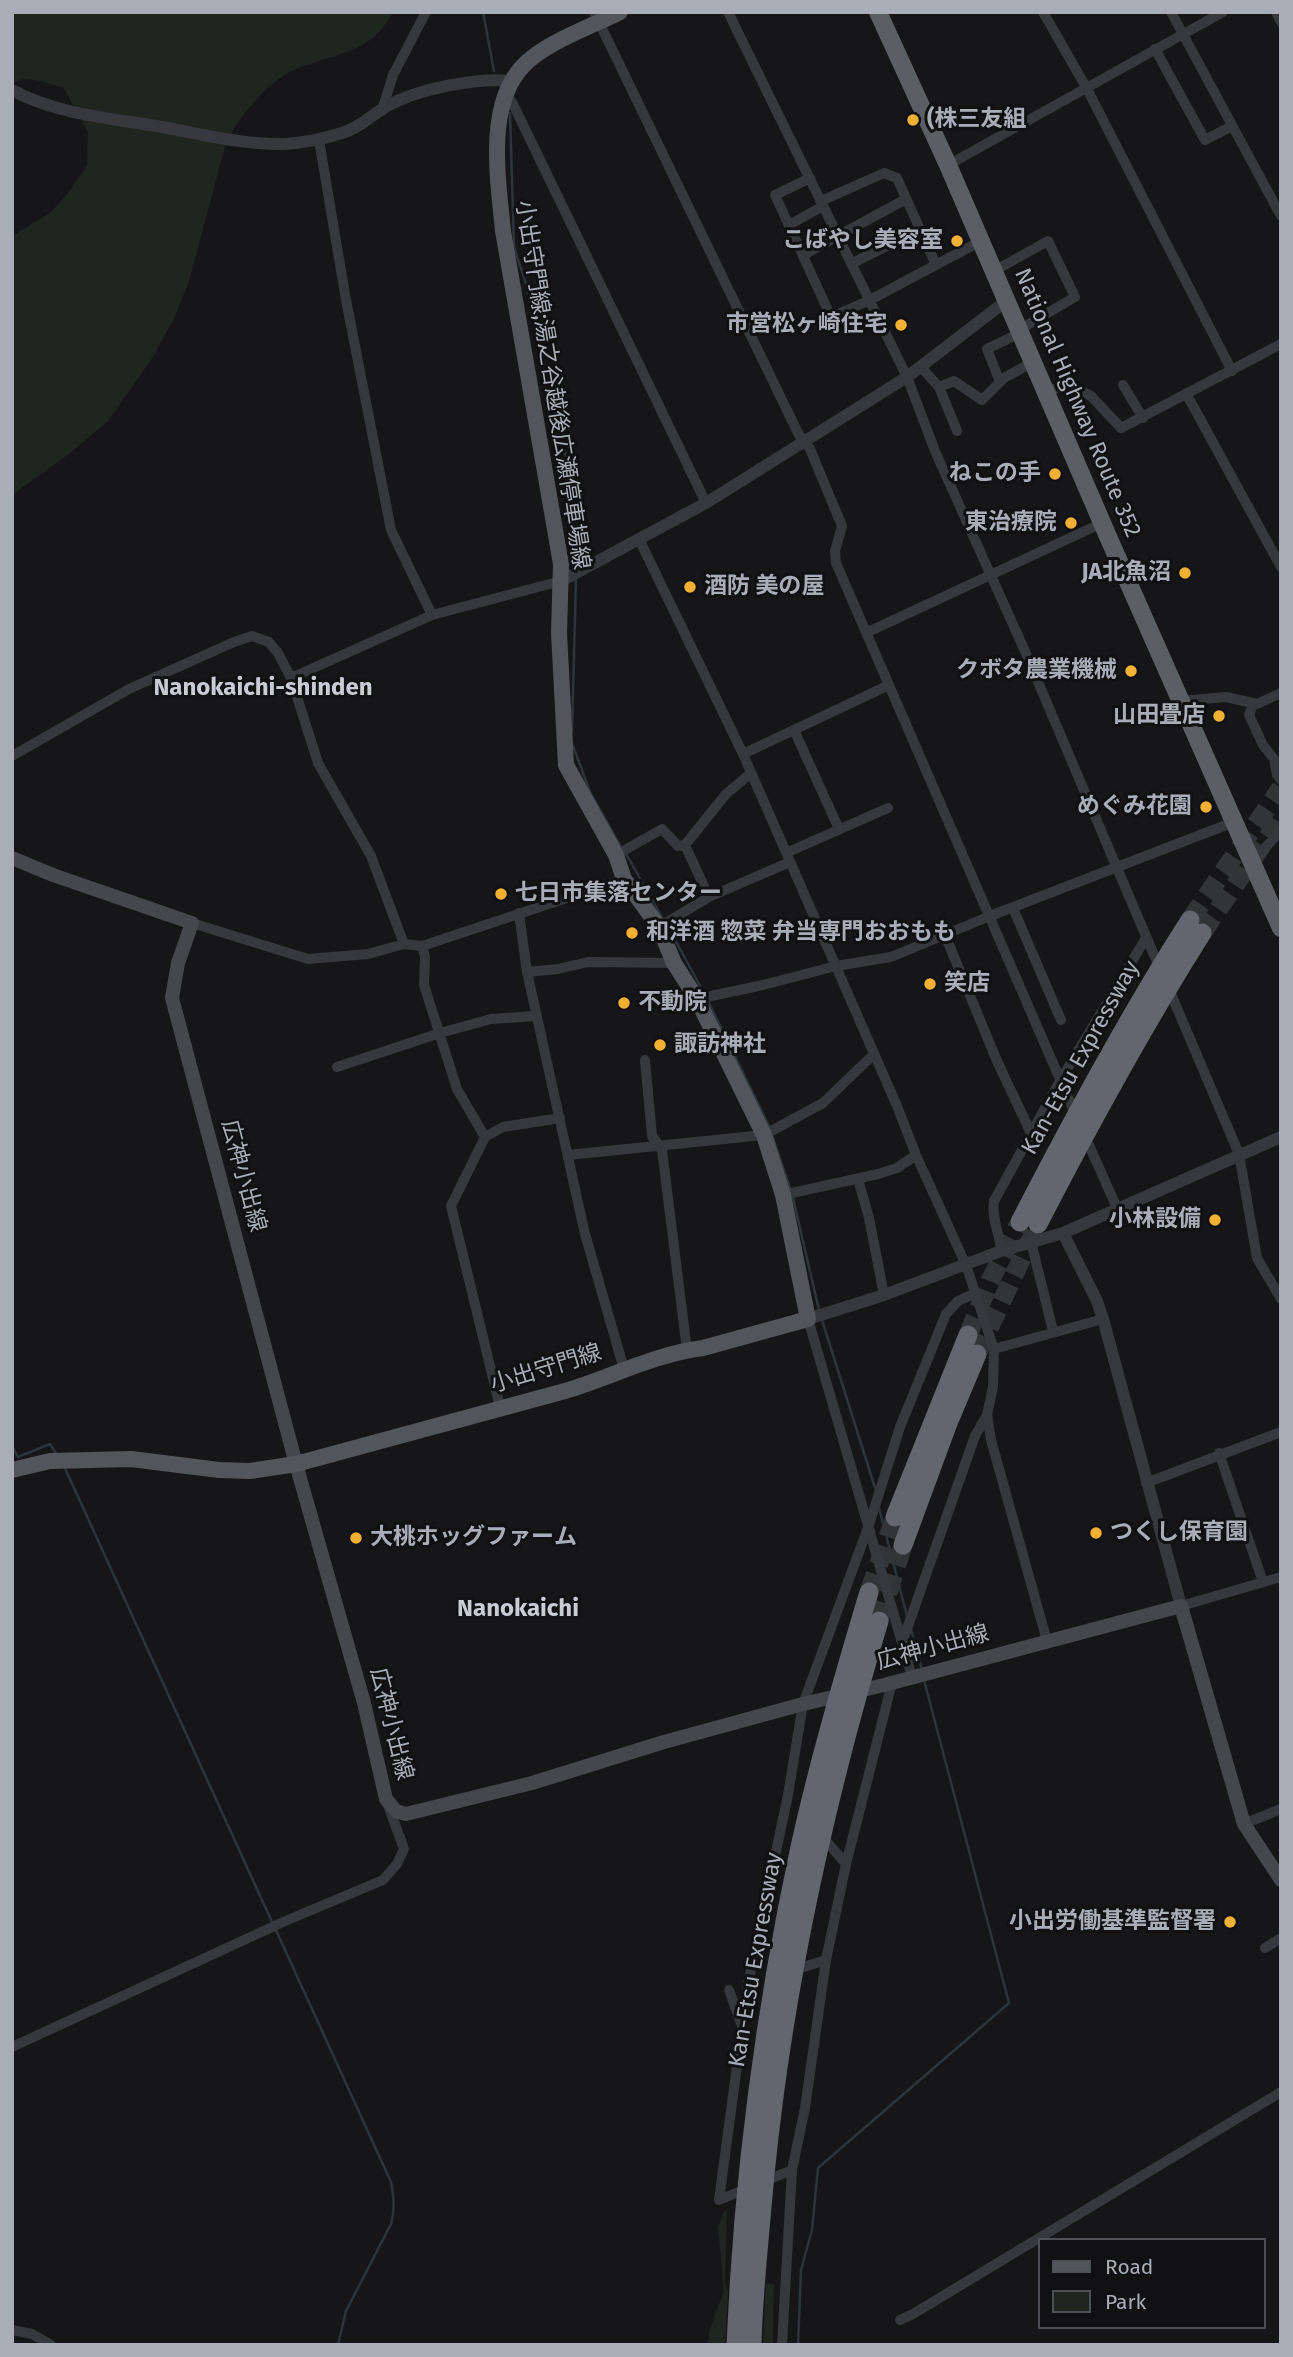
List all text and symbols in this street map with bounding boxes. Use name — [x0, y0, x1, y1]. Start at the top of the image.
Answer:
place label: (株三友組 — [927, 106, 1026, 134]
marker: (株三友組 — [905, 112, 921, 128]
street label: 小出守門線;湯之谷越後広瀬停車場線 — [509, 198, 595, 572]
place label: こばやし美容室 — [782, 227, 943, 255]
marker: こばやし美容室 — [949, 233, 965, 249]
street label: National Highway Route 352 — [1008, 264, 1146, 542]
place label: 市営松ヶ崎住宅 — [726, 311, 887, 339]
marker: 市営松ヶ崎住宅 — [893, 317, 909, 333]
place label: ねこの手 — [949, 460, 1041, 488]
marker: ねこの手 — [1047, 466, 1063, 482]
place label: 東治療院 — [965, 509, 1057, 537]
marker: 東治療院 — [1063, 515, 1079, 531]
place label: JA北魚沼 — [1081, 559, 1171, 587]
marker: JA北魚沼 — [1177, 565, 1193, 581]
place label: 酒防 美の屋 — [704, 573, 824, 601]
marker: 酒防 美の屋 — [682, 579, 698, 595]
place label: クボタ農業機械 — [956, 657, 1117, 685]
marker: クボタ農業機械 — [1123, 663, 1139, 679]
district label: Nanokaichi-shinden — [153, 674, 373, 702]
place label: 山田畳店 — [1113, 702, 1205, 730]
marker: 山田畳店 — [1211, 708, 1227, 724]
place label: めぐみ花園 — [1077, 793, 1192, 821]
marker: めぐみ花園 — [1198, 799, 1214, 815]
place label: 七日市集落センター — [515, 880, 722, 908]
marker: 七日市集落センター — [493, 886, 509, 902]
place label: 和洋酒 惣菜 弁当専門おおもも — [646, 919, 956, 947]
marker: 和洋酒 惣菜 弁当専門おおもも — [624, 925, 640, 941]
street label: Kan-Etsu Expressway — [1016, 956, 1146, 1160]
place label: 笑店 — [944, 970, 990, 998]
marker: 笑店 — [922, 976, 938, 992]
place label: 不動院 — [638, 989, 707, 1017]
marker: 不動院 — [616, 995, 632, 1011]
place label: 諏訪神社 — [674, 1031, 766, 1059]
marker: 諏訪神社 — [652, 1037, 668, 1053]
street label: 広神小出線 — [215, 1117, 271, 1235]
place label: 小林設備 — [1109, 1206, 1201, 1234]
marker: 小林設備 — [1207, 1212, 1223, 1228]
street label: 小出守門線 — [487, 1339, 605, 1399]
place label: つくし保育園 — [1110, 1519, 1248, 1547]
place label: 大桃ホッグファーム — [370, 1524, 577, 1552]
marker: つくし保育園 — [1088, 1525, 1104, 1541]
marker: 大桃ホッグファーム — [348, 1530, 364, 1546]
district label: Nanokaichi — [457, 1595, 579, 1623]
street label: 広神小出線 — [874, 1620, 992, 1676]
street label: 広神小出線 — [364, 1665, 418, 1783]
street label: Kan-Etsu Expressway — [724, 1850, 788, 2070]
place label: 小出労働基準監督署 — [1009, 1908, 1216, 1936]
marker: 小出労働基準監督署 — [1222, 1914, 1238, 1930]
legend — [1038, 2238, 1265, 2329]
text: Road — [1105, 2254, 1153, 2280]
text: Park — [1105, 2289, 1146, 2315]

